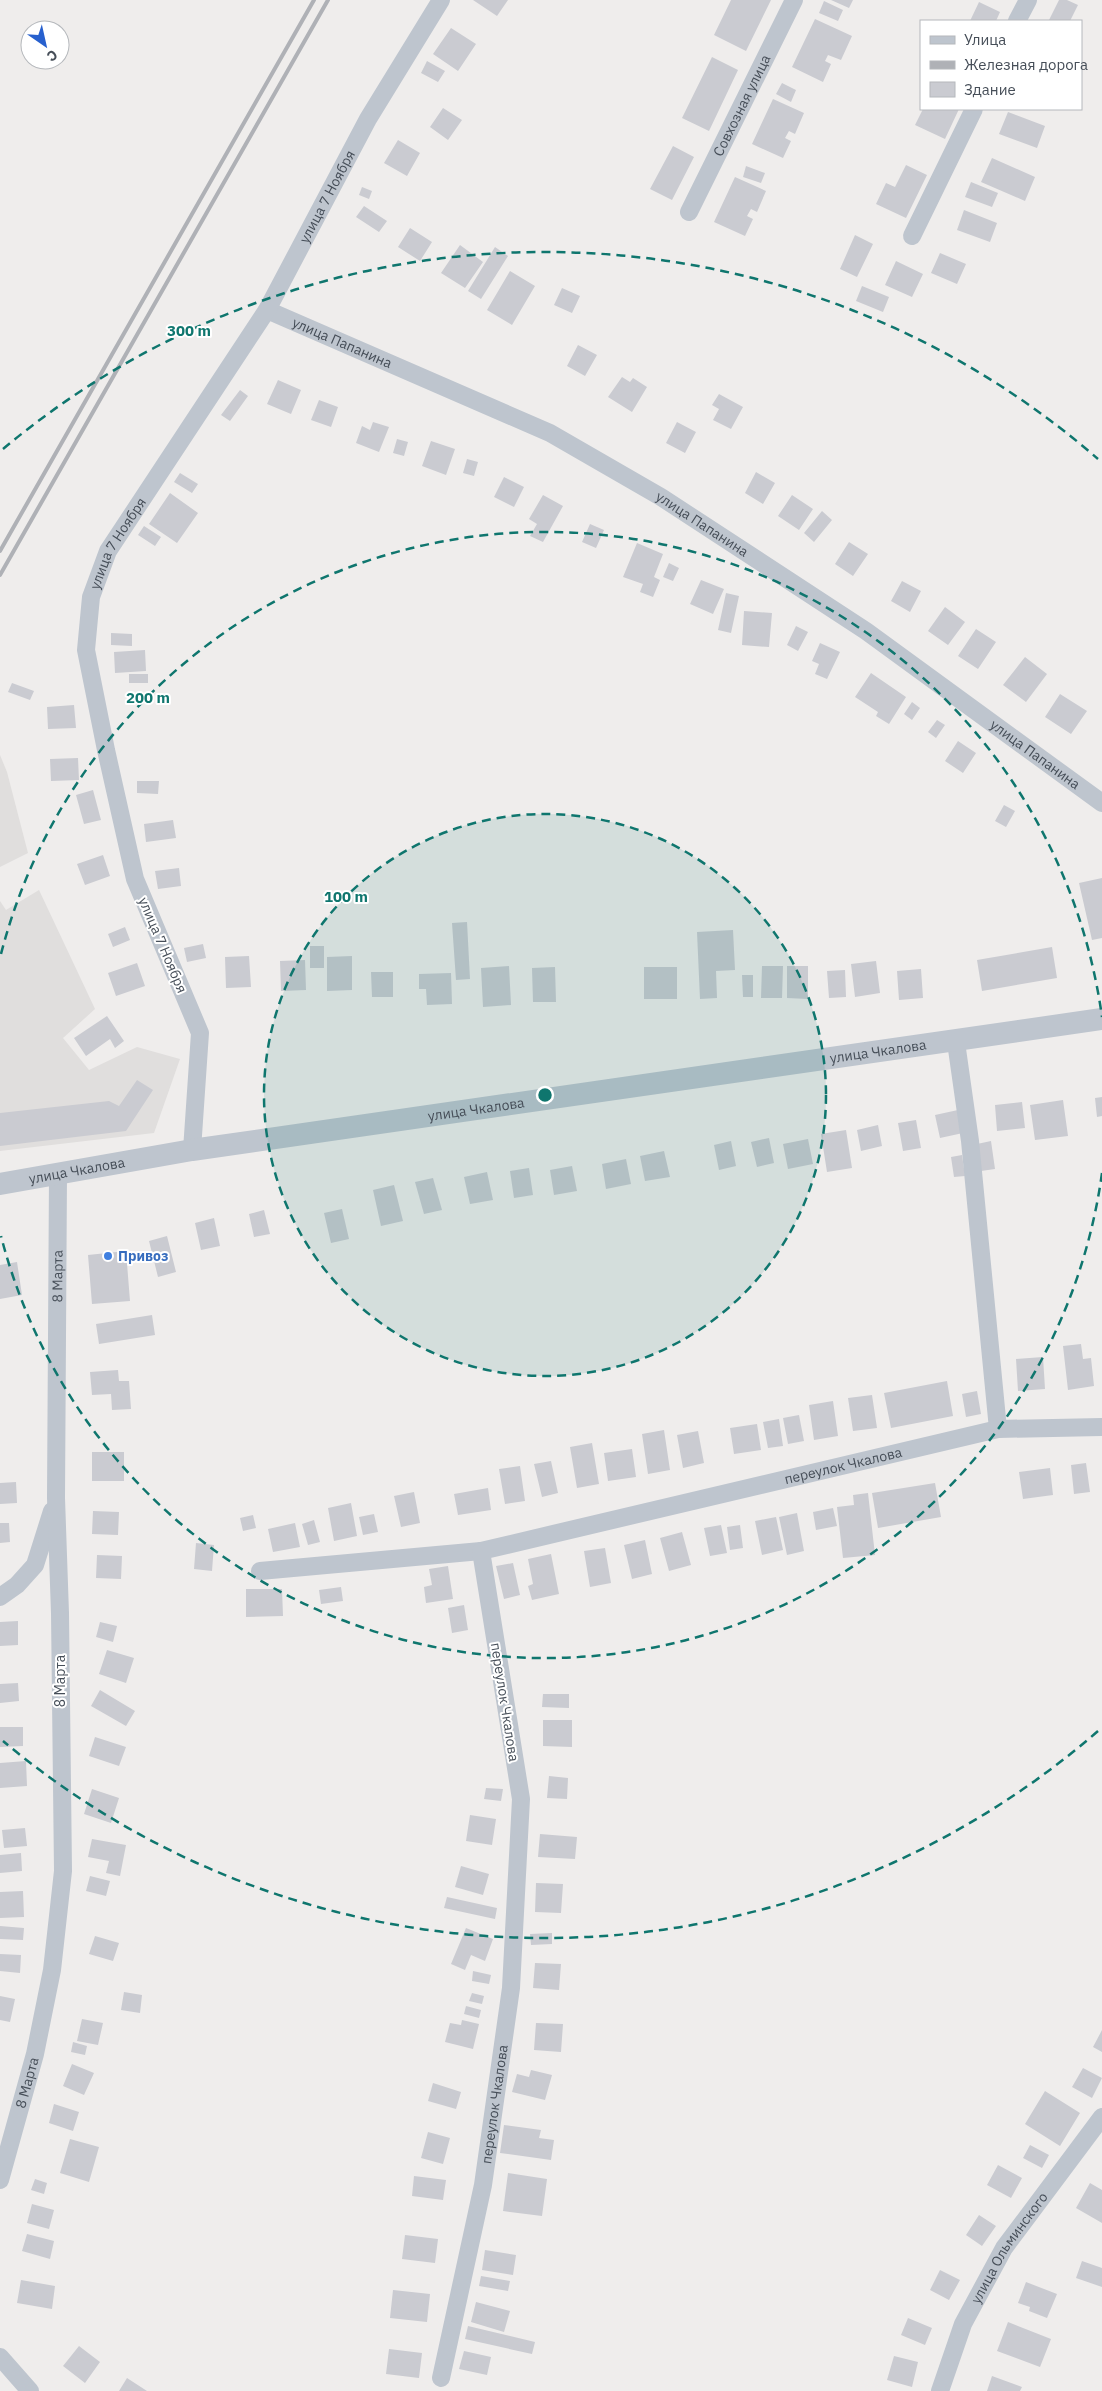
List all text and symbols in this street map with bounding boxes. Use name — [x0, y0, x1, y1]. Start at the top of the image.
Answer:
north arrow — [20, 20, 70, 70]
legend — [920, 20, 1082, 110]
text: Улица — [964, 30, 1006, 49]
text: С — [43, 46, 61, 66]
street label: Совхозная улица — [709, 51, 775, 159]
text: Железная дорога — [964, 55, 1088, 74]
text: Здание — [964, 80, 1016, 99]
street label: улица 7 Ноября — [295, 147, 359, 246]
street label: улица Папанина — [290, 313, 395, 372]
text: 300 m — [167, 321, 211, 340]
street label: улица Папанина — [653, 487, 752, 561]
street label: улица 7 Ноября — [86, 494, 150, 592]
text: 200 m — [126, 688, 170, 707]
street label: улица Папанина — [987, 716, 1084, 793]
text: 100 m — [324, 887, 368, 906]
street label: улица 7 Ноября — [135, 894, 191, 996]
street label: улица Чкалова — [828, 1035, 928, 1067]
centre of rings — [536, 1086, 554, 1104]
street label: улица Чкалова — [427, 1093, 526, 1125]
street label: улица Чкалова — [27, 1153, 127, 1188]
place label: Привоз — [118, 1247, 168, 1265]
street label: 8 Марта — [48, 1249, 67, 1302]
marker: Привоз — [102, 1250, 114, 1262]
street label: переулок Чкалова — [783, 1443, 904, 1488]
street label: переулок Чкалова — [487, 1641, 523, 1763]
street label: 8 Марта — [51, 1654, 69, 1707]
street label: переулок Чкалова — [477, 2043, 512, 2165]
street label: 8 Марта — [11, 2055, 43, 2110]
street label: улица Ольминского — [967, 2188, 1052, 2307]

